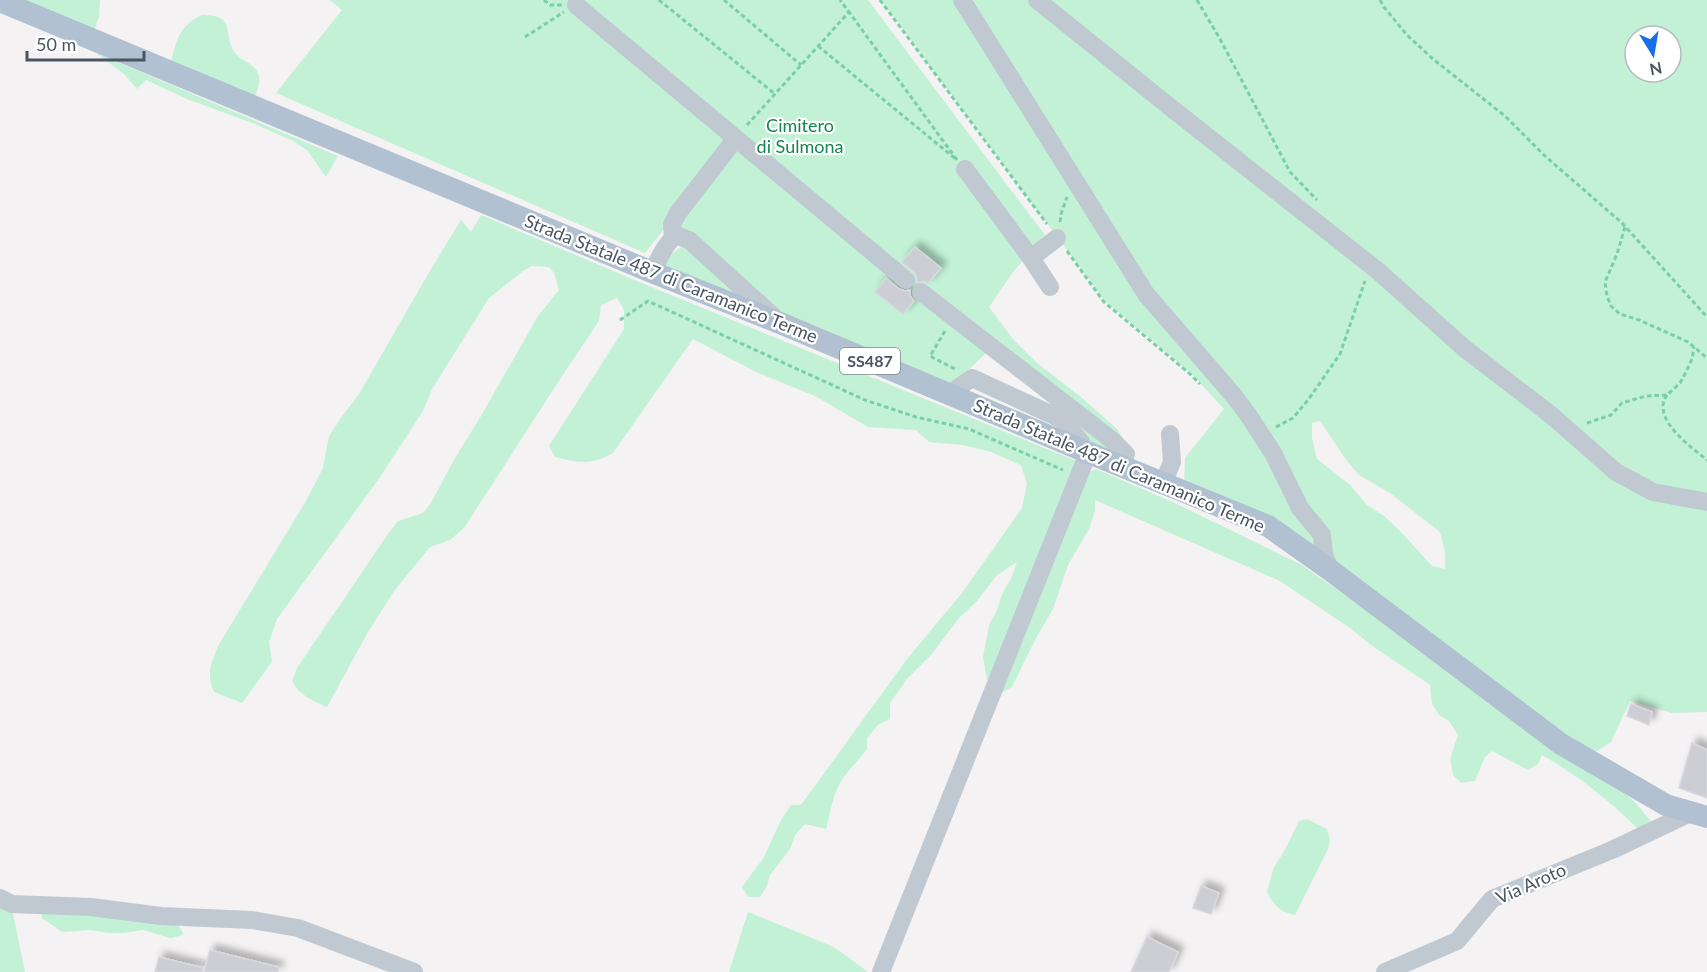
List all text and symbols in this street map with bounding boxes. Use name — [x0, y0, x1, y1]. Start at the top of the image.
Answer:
scale bar — [27, 24, 144, 62]
north arrow — [1623, 24, 1683, 84]
text: 50 m — [36, 33, 76, 55]
text: N — [1648, 59, 1664, 80]
park label: Cimitero di Sulmona — [757, 114, 843, 157]
street label: Strada Statale 487 di Caramanico Terme — [522, 209, 821, 347]
road number: SS487 — [840, 348, 900, 374]
street label: Strada Statale 487 di Caramanico Terme — [971, 394, 1268, 537]
street label: Via Aroto — [1492, 858, 1569, 908]

